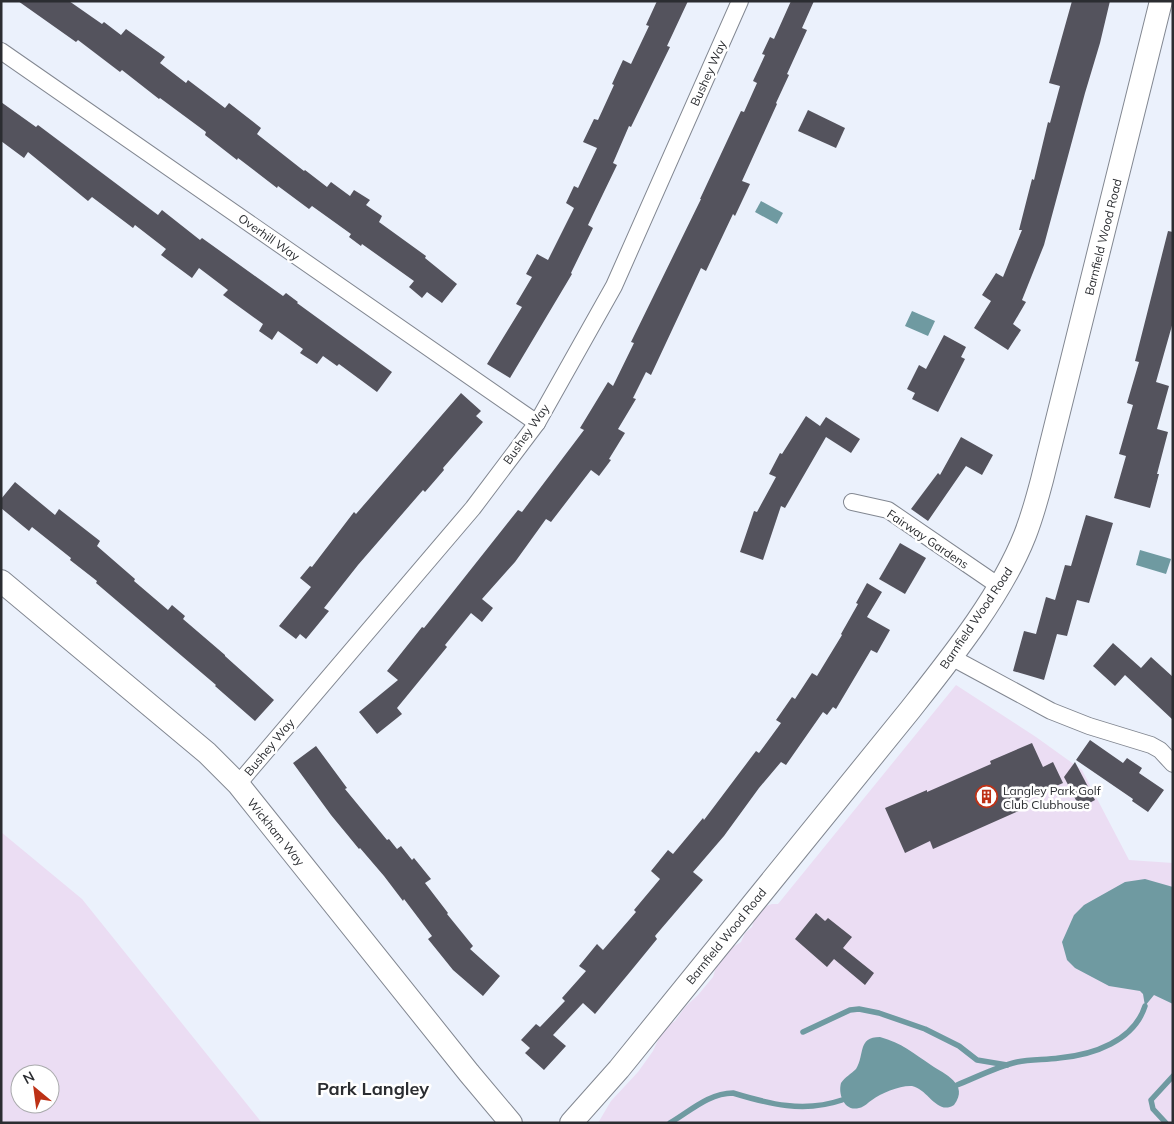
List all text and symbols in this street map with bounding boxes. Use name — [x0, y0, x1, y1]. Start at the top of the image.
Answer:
street label: Bushey Way — [687, 37, 729, 108]
street label: Barnfield Wood Road — [1081, 177, 1125, 297]
street label: Overhill Way — [235, 210, 303, 264]
street label: Bushey Way — [500, 400, 553, 467]
street label: Fairway Gardens — [884, 506, 972, 572]
street label: Barnfield Wood Road — [936, 564, 1016, 672]
street label: Bushey Way — [241, 715, 298, 779]
place label: Langley Park Golf Club Clubhouse — [1003, 783, 1102, 812]
building icon: Langley Park Golf Club Clubhouse — [975, 785, 999, 809]
street label: Wickham Way — [244, 795, 308, 869]
street label: Barnfield Wood Road — [683, 885, 769, 987]
north arrow — [10, 1064, 60, 1114]
text: N — [20, 1067, 38, 1088]
district label: Park Langley — [317, 1077, 429, 1100]

